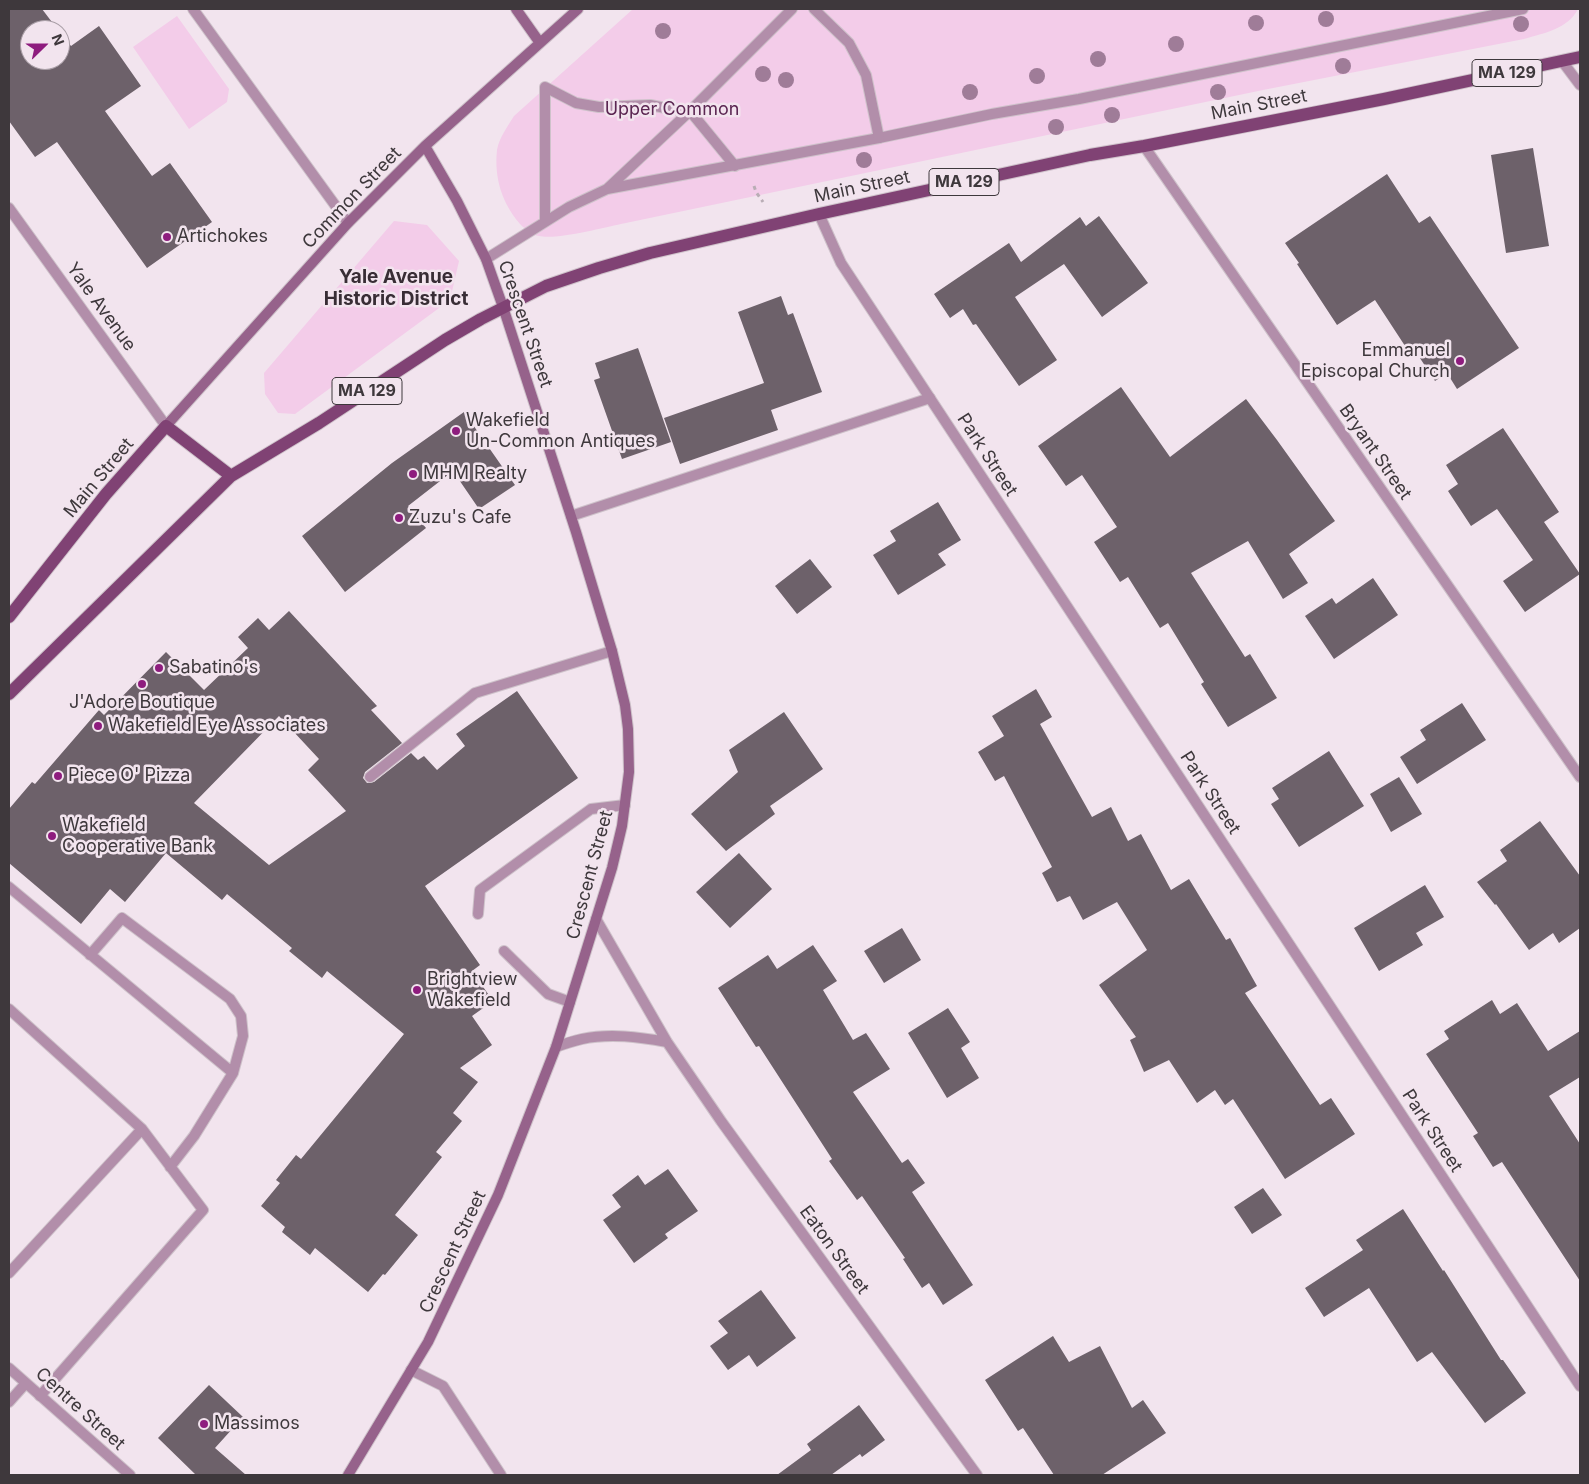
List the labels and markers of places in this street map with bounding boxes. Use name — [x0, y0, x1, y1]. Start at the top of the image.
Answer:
place label: Artichokes — [177, 226, 268, 248]
marker: Artichokes — [161, 231, 173, 243]
place label: Emmanuel Episcopal Church — [1301, 340, 1450, 382]
marker: Emmanuel Episcopal Church — [1454, 355, 1466, 367]
place label: Wakefield Un-Common Antiques — [466, 410, 655, 452]
marker: Wakefield Un-Common Antiques — [450, 425, 462, 437]
place label: MHM Realty — [423, 463, 527, 485]
marker: MHM Realty — [407, 468, 419, 480]
place label: Zuzu's Cafe — [409, 507, 511, 529]
marker: Zuzu's Cafe — [393, 512, 405, 524]
place label: Sabatino's — [169, 657, 258, 679]
marker: Sabatino's — [153, 662, 165, 674]
marker: J'Adore Boutique — [136, 678, 148, 690]
place label: J'Adore Boutique — [69, 692, 215, 714]
place label: Wakefield Eye Associates — [108, 715, 326, 737]
marker: Wakefield Eye Associates — [92, 720, 104, 732]
place label: Piece O' Pizza — [68, 765, 190, 787]
marker: Piece O' Pizza — [52, 770, 64, 782]
place label: Wakefield Cooperative Bank — [62, 815, 213, 858]
marker: Wakefield Cooperative Bank — [46, 830, 58, 842]
place label: Brightview Wakefield — [427, 969, 517, 1012]
marker: Brightview Wakefield — [411, 984, 423, 996]
place label: Massimos — [214, 1413, 300, 1435]
marker: Massimos — [198, 1418, 210, 1430]

